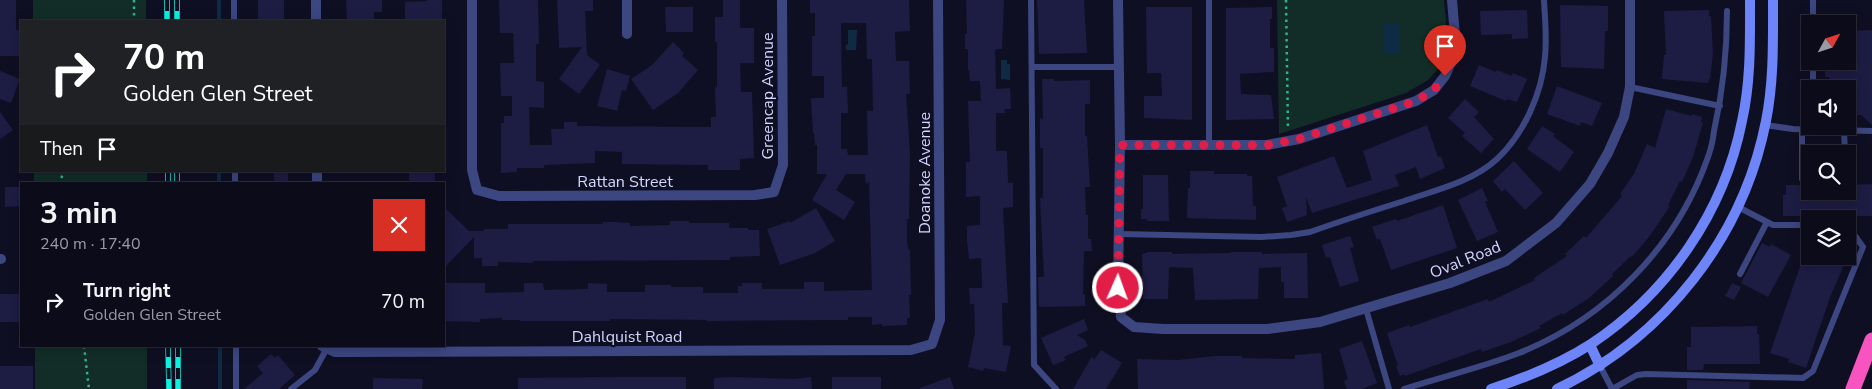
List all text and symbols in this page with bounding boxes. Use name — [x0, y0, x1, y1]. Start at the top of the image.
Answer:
north arrow — [1801, 15, 1856, 70]
map controls — [1801, 15, 1856, 265]
pin — [1424, 25, 1466, 76]
street label: Greencap Avenue — [757, 32, 779, 160]
icon: arrive — [1431, 32, 1459, 60]
text: 70 m — [123, 34, 205, 81]
icon: right — [40, 40, 105, 105]
text: Golden Glen Street — [123, 79, 313, 109]
button: sound — [1801, 80, 1856, 135]
street label: Doanoke Avenue — [914, 112, 936, 234]
icon: arrive — [93, 135, 121, 163]
text: Then — [40, 136, 83, 162]
button: search — [1801, 145, 1856, 200]
street label: Rattan Street — [577, 171, 673, 193]
text: 3 min — [40, 193, 118, 234]
button: close — [373, 199, 425, 251]
button: layers — [1801, 210, 1856, 265]
text: 240 m · 17:40 — [40, 233, 141, 255]
street label: Oval Road — [1427, 236, 1504, 284]
position arrow — [1091, 261, 1143, 313]
text: Turn right — [83, 278, 170, 304]
icon: right — [40, 288, 68, 316]
text: 70 m — [381, 289, 425, 315]
text: Golden Glen Street — [83, 304, 221, 326]
street label: Dahlquist Road — [572, 326, 682, 348]

